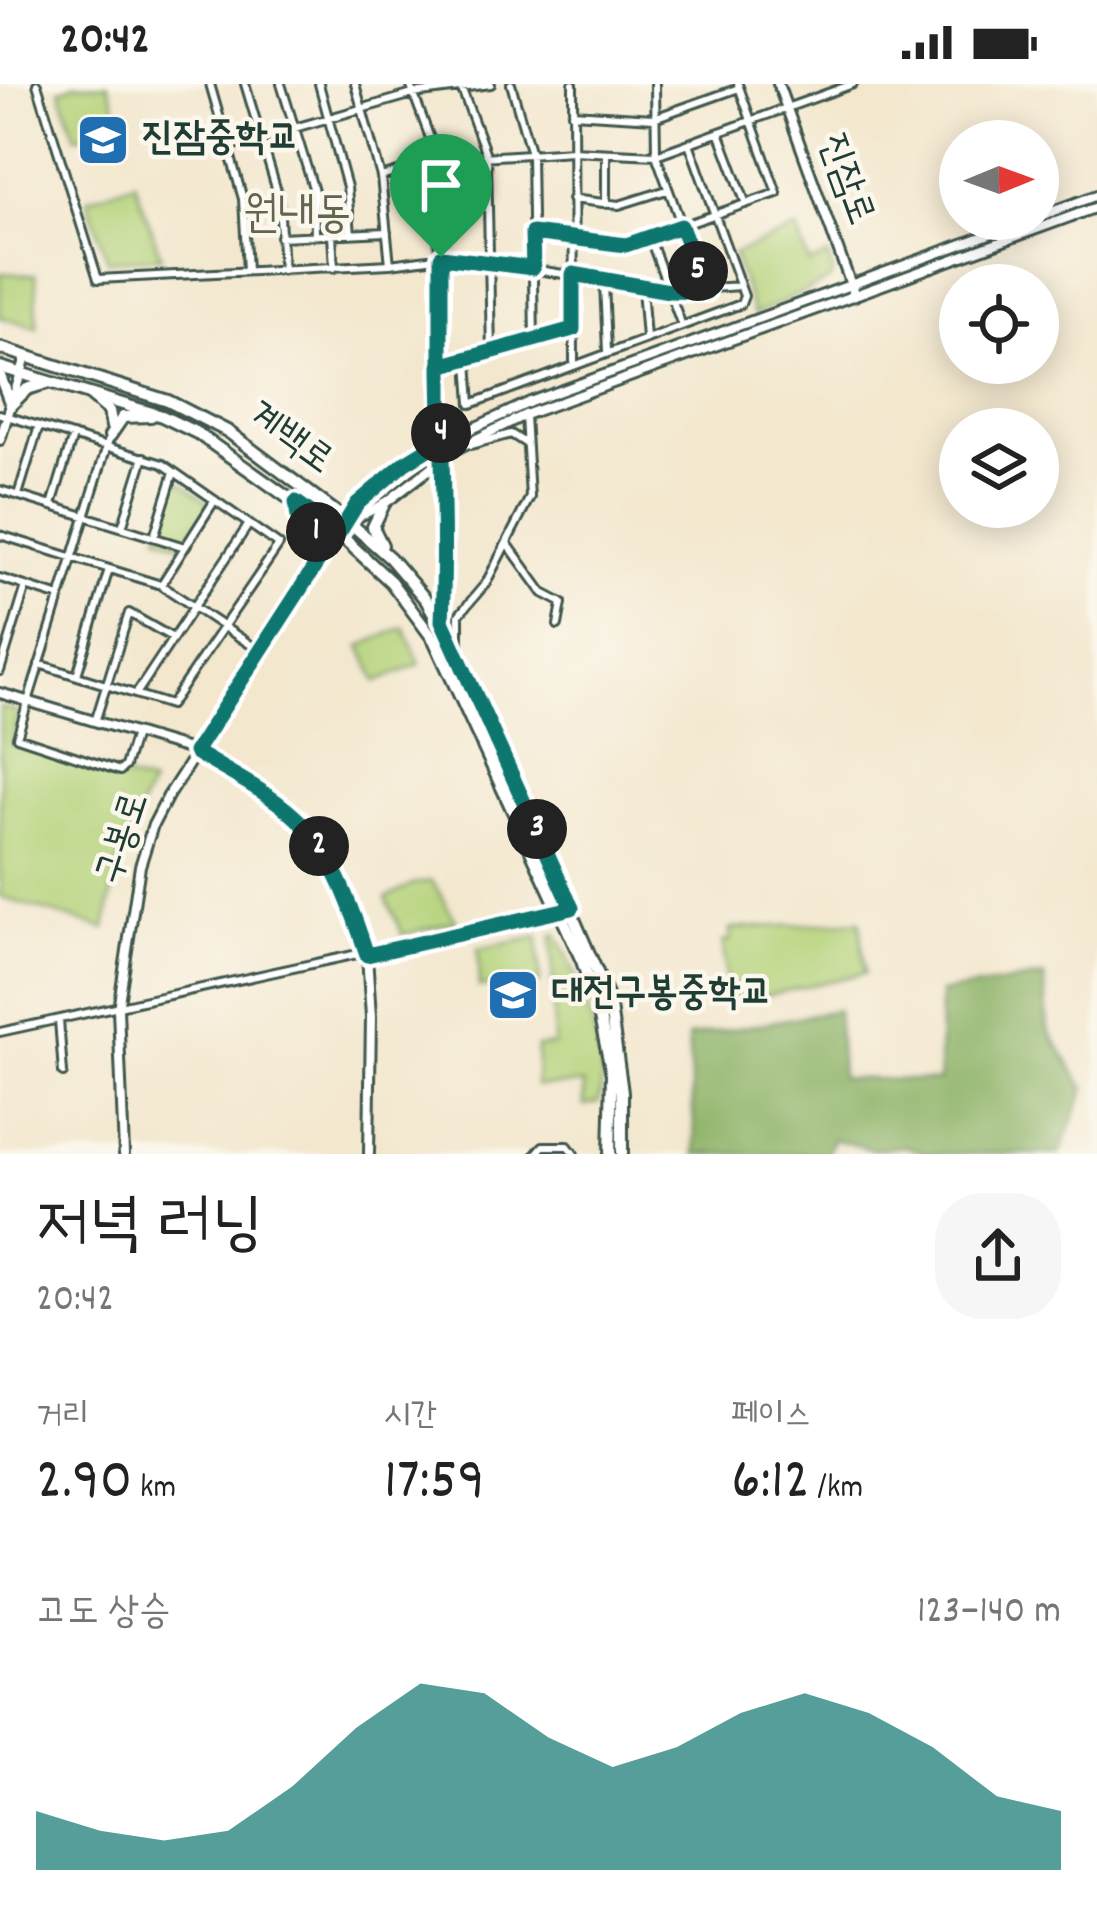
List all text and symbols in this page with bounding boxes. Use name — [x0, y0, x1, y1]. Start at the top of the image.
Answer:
text: 20:42 — [60, 10, 150, 74]
school or university icon: 진잠중학교 — [75, 112, 131, 168]
place label: 진잠중학교 — [142, 113, 299, 168]
north arrow — [939, 120, 1059, 240]
map controls — [939, 120, 1059, 528]
street label: 진잠로 — [802, 126, 886, 234]
pin — [390, 134, 492, 257]
icon: arrive — [408, 152, 474, 218]
district label: 원내동 — [243, 185, 351, 249]
pin: 5 — [668, 241, 728, 301]
text: 5 — [690, 247, 706, 294]
button: locate — [939, 264, 1059, 384]
street label: 계백로 — [235, 390, 343, 490]
pin: 4 — [411, 403, 471, 463]
button: layers — [939, 408, 1059, 528]
text: 4 — [434, 409, 448, 456]
pin: 1 — [286, 502, 346, 562]
text: 1 — [312, 508, 320, 555]
street label: 구봉로 — [84, 786, 166, 892]
pin: 3 — [507, 799, 567, 859]
text: 3 — [530, 805, 544, 852]
pin: 2 — [289, 816, 349, 876]
text: 2 — [312, 822, 326, 869]
school or university icon: 대전구봉중학교 — [485, 967, 541, 1023]
place label: 대전구봉중학교 — [552, 968, 772, 1023]
text: 저녁 러닝 — [36, 1182, 264, 1276]
button: share — [935, 1193, 1061, 1319]
text: 20:42 — [36, 1274, 114, 1329]
text: 거리 — [36, 1394, 89, 1441]
text: 시간 — [384, 1394, 437, 1441]
text: 페이스 — [731, 1394, 811, 1441]
text: 2.90 — [36, 1441, 132, 1527]
text: 17:59 — [384, 1441, 485, 1527]
text: 6:12 — [731, 1441, 810, 1527]
text: km — [132, 1466, 176, 1513]
text: /km — [810, 1466, 863, 1513]
text: 123–140 m — [917, 1586, 1061, 1641]
text: 고도 상승 — [36, 1587, 170, 1642]

